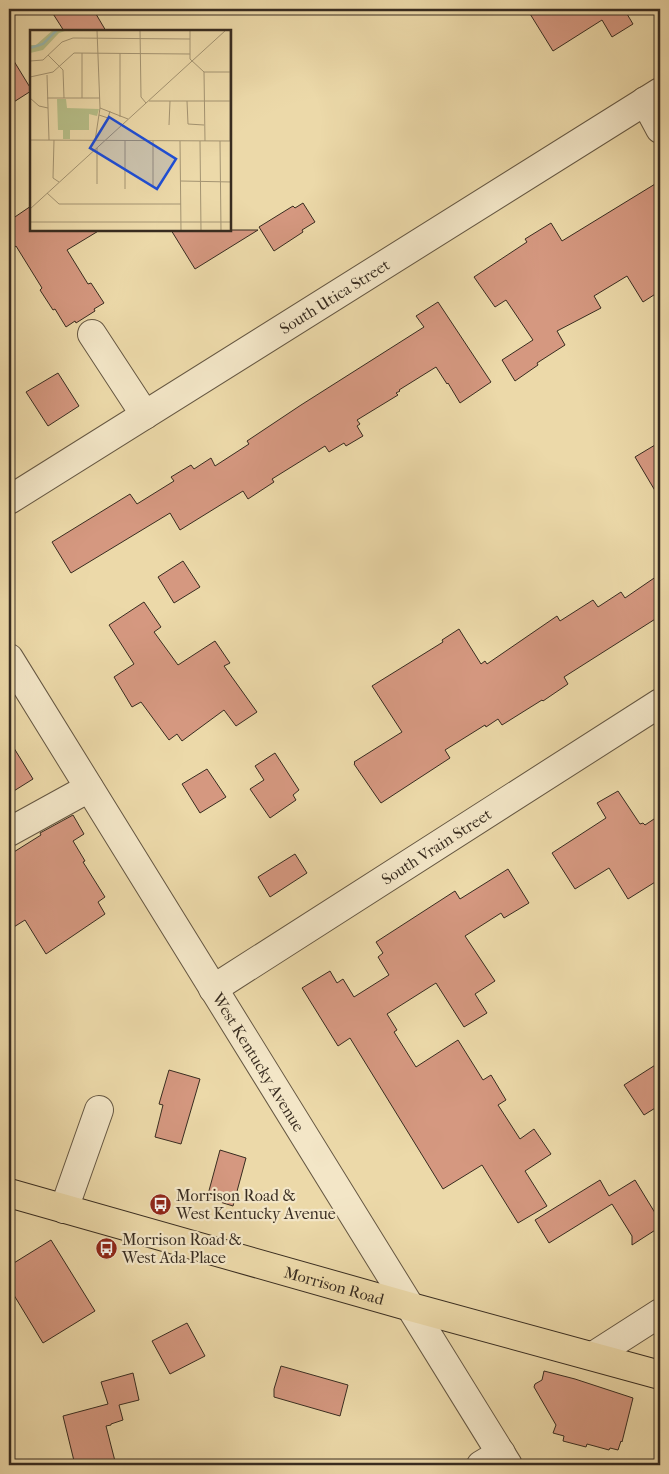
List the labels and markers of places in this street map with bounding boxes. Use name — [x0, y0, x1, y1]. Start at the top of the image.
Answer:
place label: Morrison Road & West Kentucky Avenue — [175, 1186, 336, 1223]
bus stop icon: Morrison Road & West Kentucky Avenue — [148, 1192, 172, 1216]
place label: Morrison Road & West Ada Place — [121, 1230, 242, 1267]
bus stop icon: Morrison Road & West Ada Place — [94, 1236, 118, 1260]

